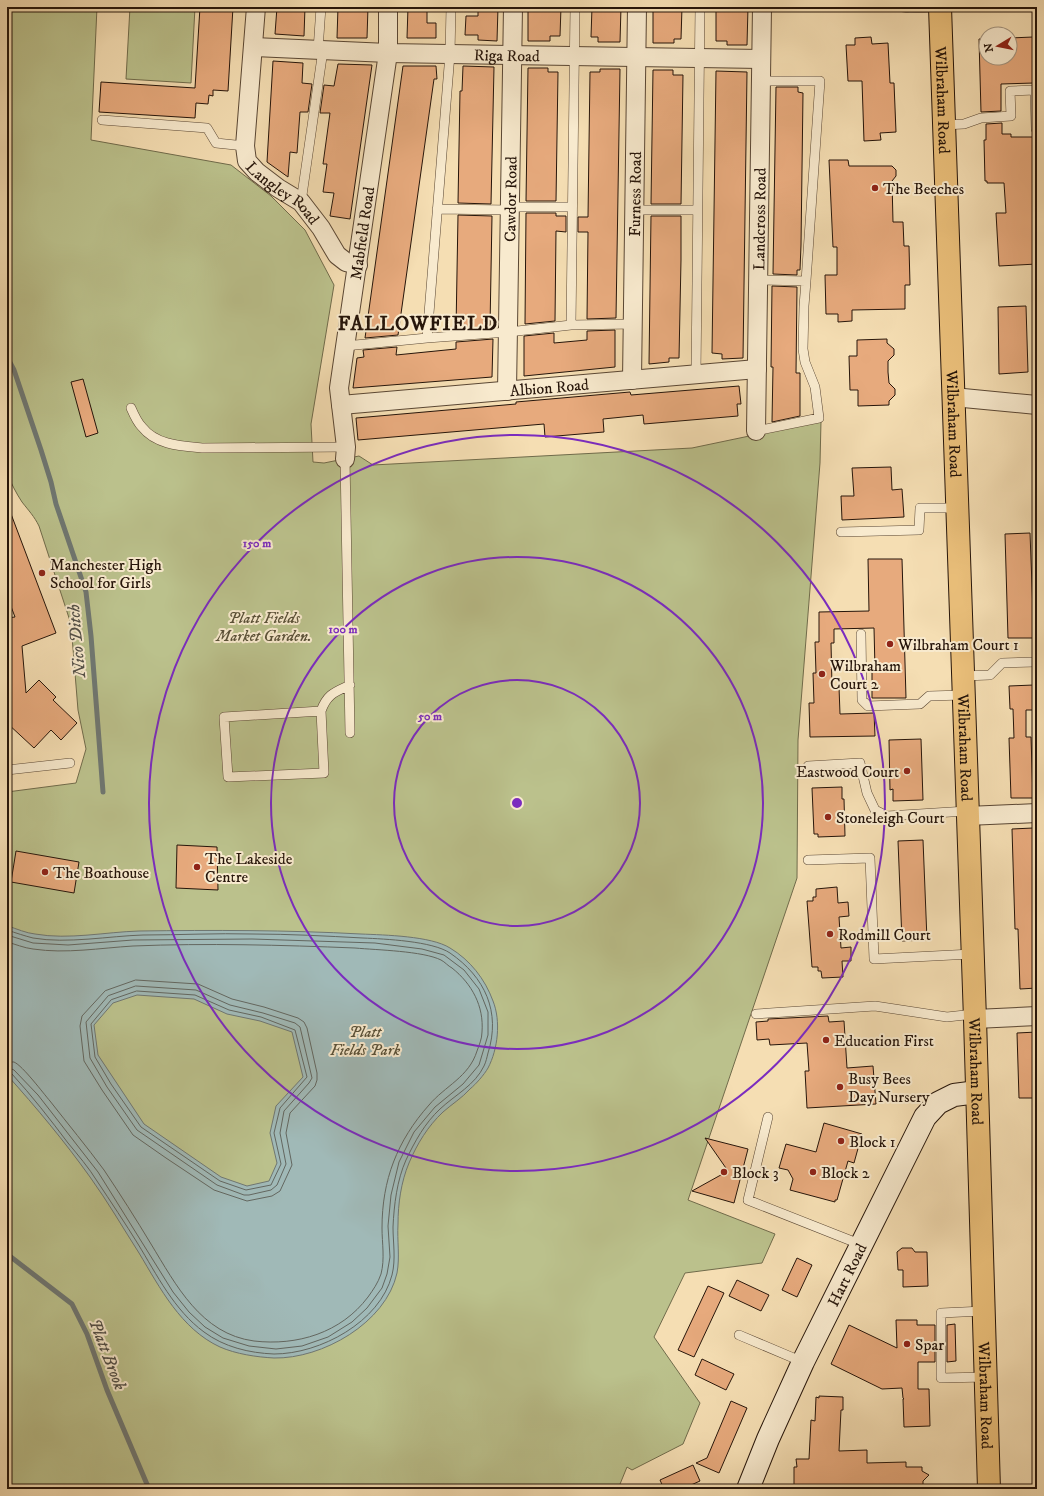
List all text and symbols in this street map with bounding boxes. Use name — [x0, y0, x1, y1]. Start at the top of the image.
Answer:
north arrow — [978, 26, 1018, 66]
text: N — [981, 42, 997, 53]
street label: Riga Road — [474, 45, 540, 66]
street label: Wilbraham Road — [930, 45, 954, 154]
street label: Furness Road — [625, 151, 646, 237]
street label: Cawdor Road — [500, 156, 522, 242]
street label: Langley Road — [241, 157, 324, 229]
street label: Landcross Road — [749, 168, 771, 270]
place label: The Beeches — [883, 179, 964, 199]
marker: The Beeches — [870, 183, 880, 193]
street label: Mabfield Road — [346, 185, 379, 281]
district label: FALLOWFIELD — [338, 312, 498, 337]
street label: Wilbraham Road — [942, 369, 965, 478]
street label: Albion Road — [509, 375, 590, 401]
text: 150 m — [243, 536, 271, 551]
place label: Manchester High School for Girls — [50, 555, 162, 593]
marker: Manchester High School for Girls — [37, 568, 47, 578]
water label: Nico Ditch — [63, 603, 91, 679]
park label: Platt Fields Market Garden. — [215, 608, 312, 646]
text: 100 m — [329, 622, 357, 637]
place label: Wilbraham Court 1 — [897, 635, 1019, 655]
marker: Wilbraham Court 1 — [885, 639, 895, 649]
place label: Wilbraham Court 2 — [829, 656, 901, 694]
marker: Wilbraham Court 2 — [817, 669, 827, 679]
street label: Wilbraham Road — [953, 692, 976, 802]
text: 50 m — [417, 709, 442, 724]
place label: Eastwood Court — [796, 762, 899, 782]
marker: Eastwood Court — [902, 766, 912, 776]
centre of rings — [510, 796, 524, 810]
place label: Stoneleigh Court — [836, 808, 945, 828]
marker: Stoneleigh Court — [823, 812, 833, 822]
place label: The Lakeside Centre — [205, 849, 293, 887]
marker: The Lakeside Centre — [192, 862, 202, 872]
place label: The Boathouse — [53, 863, 150, 883]
marker: The Boathouse — [40, 867, 50, 877]
place label: Rodmill Court — [838, 925, 931, 945]
marker: Rodmill Court — [825, 929, 835, 939]
street label: Wilbraham Road — [964, 1016, 987, 1125]
park label: Platt Fields Park — [330, 1022, 400, 1060]
place label: Education First — [834, 1031, 934, 1051]
marker: Education First — [821, 1035, 831, 1045]
place label: Busy Bees Day Nursery — [848, 1069, 930, 1107]
marker: Busy Bees Day Nursery — [835, 1082, 845, 1092]
place label: Block 1 — [849, 1132, 896, 1152]
marker: Block 1 — [836, 1136, 846, 1146]
place label: Block 3 — [732, 1163, 779, 1183]
place label: Block 2 — [821, 1163, 870, 1183]
marker: Block 3 — [719, 1167, 729, 1177]
marker: Block 2 — [808, 1167, 818, 1177]
street label: Hart Road — [823, 1240, 871, 1310]
water label: Platt Brook — [83, 1315, 131, 1394]
place label: Spar — [915, 1335, 944, 1355]
marker: Spar — [902, 1339, 912, 1349]
street label: Wilbraham Road — [974, 1340, 997, 1449]

